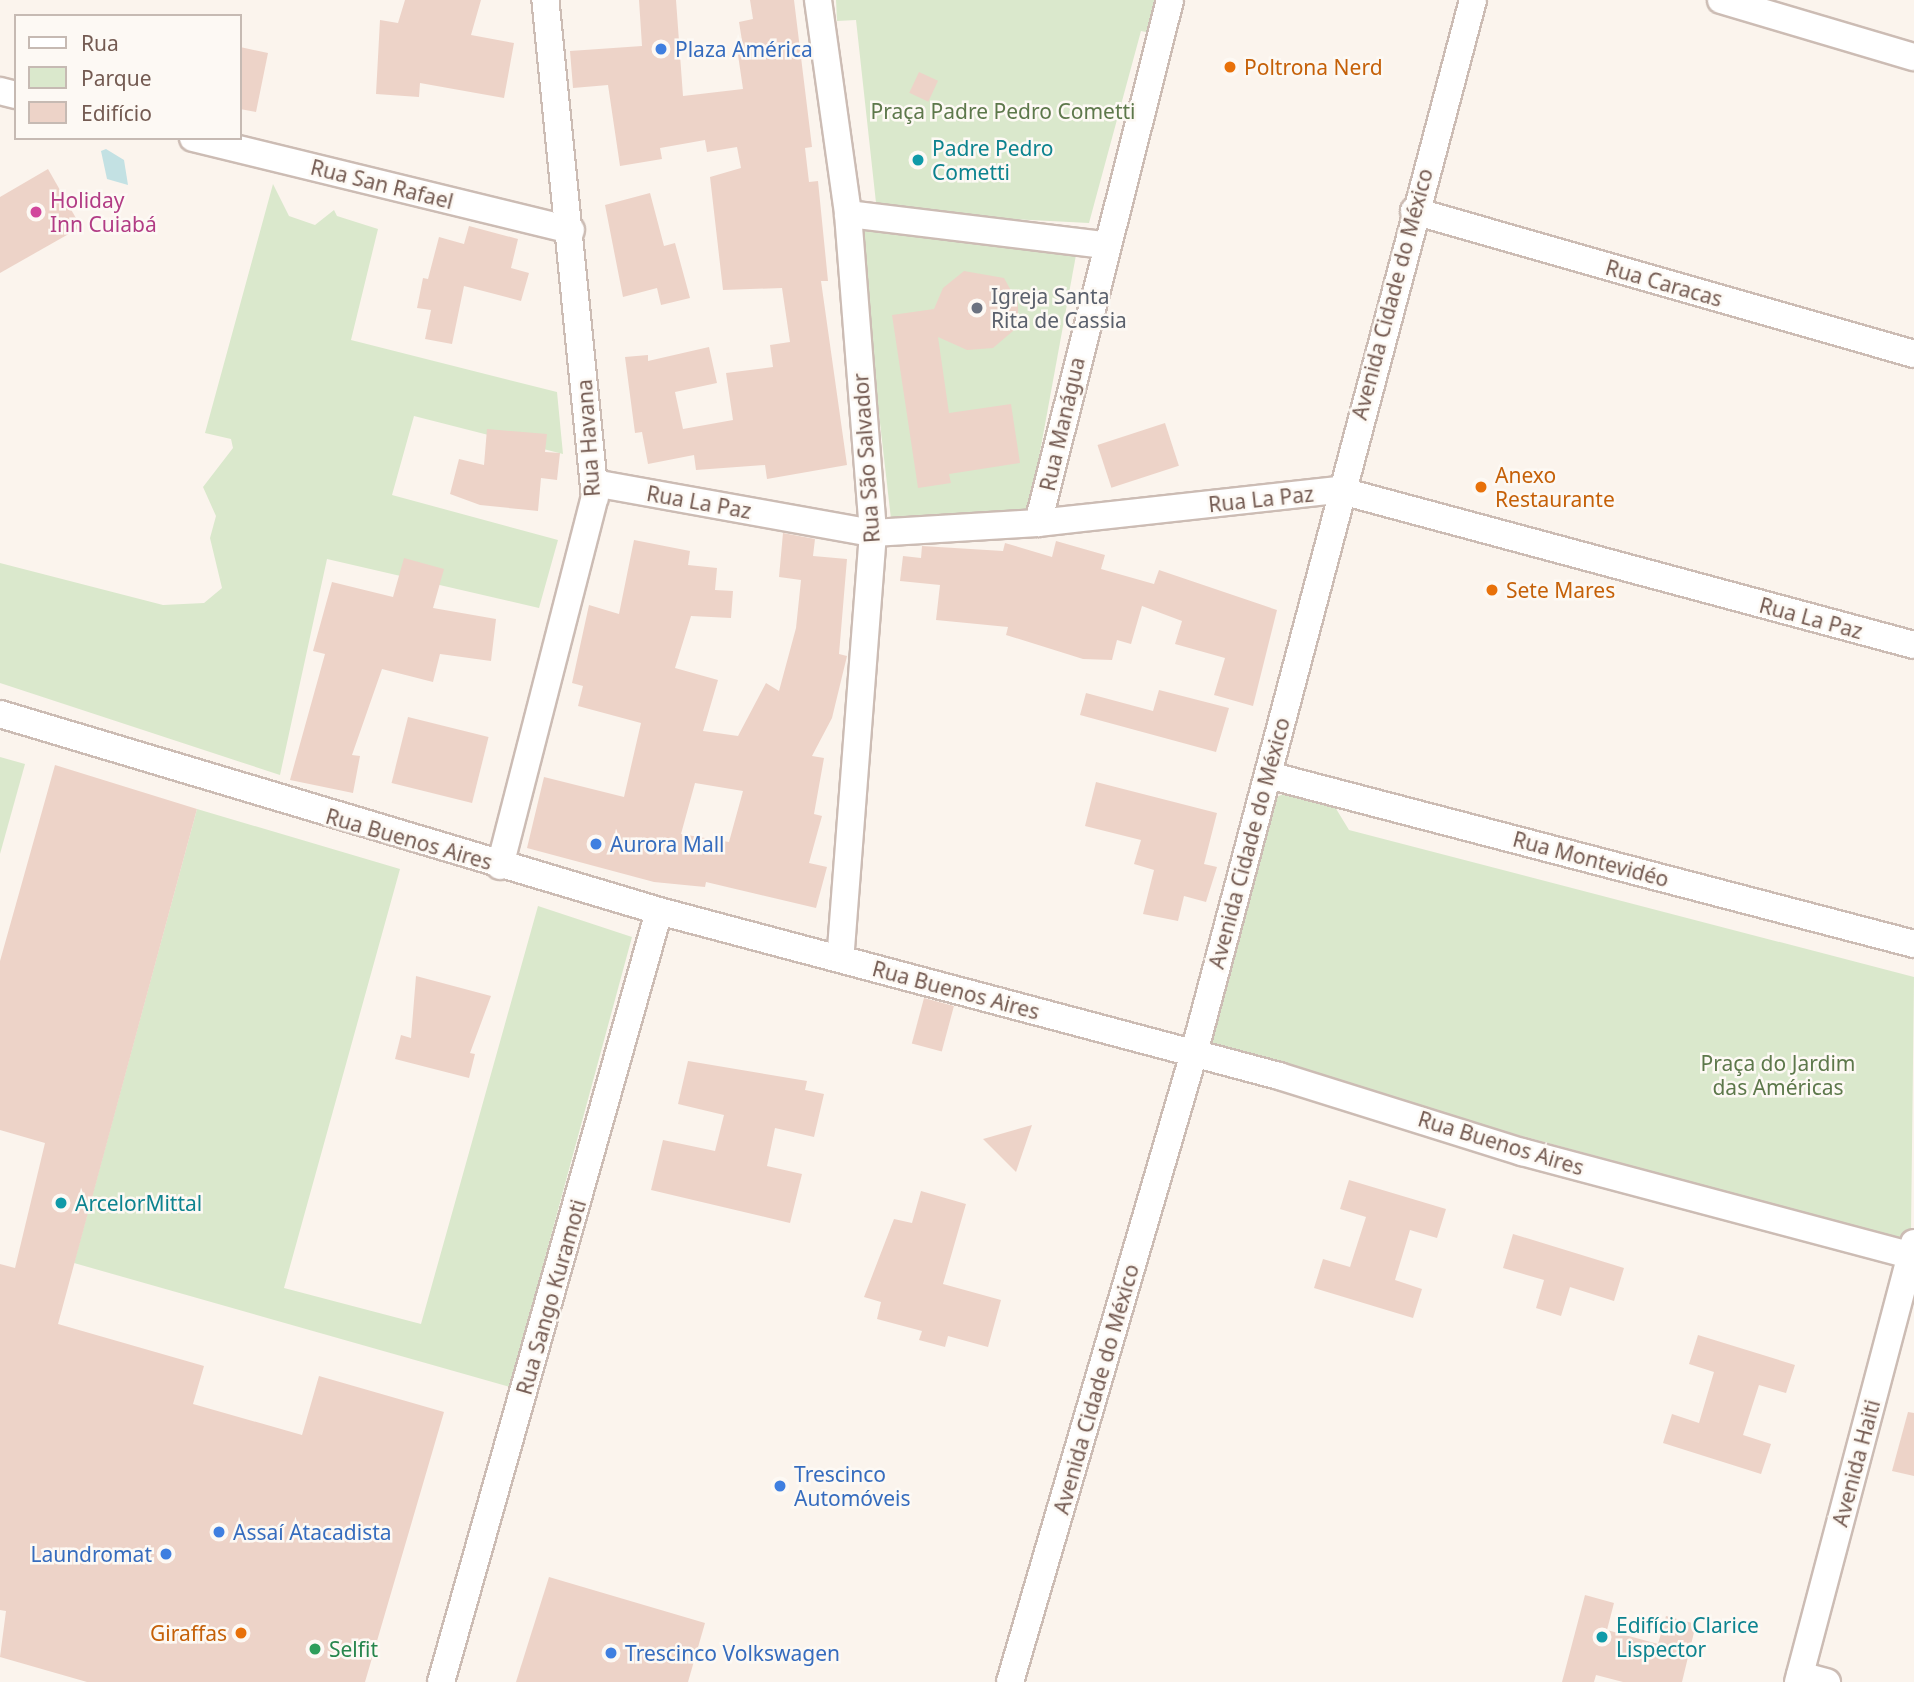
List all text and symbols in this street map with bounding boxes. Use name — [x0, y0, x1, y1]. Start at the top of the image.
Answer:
legend — [14, 14, 242, 140]
text: Rua — [81, 29, 119, 57]
place label: Plaza América — [675, 36, 813, 62]
marker: Plaza América — [653, 41, 669, 57]
place label: Poltrona Nerd — [1244, 54, 1383, 80]
marker: Poltrona Nerd — [1222, 59, 1238, 75]
text: Parque — [81, 64, 151, 92]
park label: Praça Padre Pedro Cometti — [871, 98, 1135, 124]
text: Edifício — [81, 99, 152, 127]
place label: Padre Pedro Cometti — [932, 135, 1053, 185]
marker: Padre Pedro Cometti — [910, 152, 926, 168]
street label: Rua San Rafael — [308, 154, 456, 214]
street label: Avenida Cidade do México — [1346, 166, 1438, 422]
place label: Holiday Inn Cuiabá — [50, 187, 157, 237]
marker: Holiday Inn Cuiabá — [28, 204, 44, 220]
street label: Rua Caracas — [1603, 254, 1725, 312]
place label: Igreja Santa Rita de Cassia — [991, 283, 1127, 333]
marker: Igreja Santa Rita de Cassia — [969, 300, 985, 316]
street label: Rua Manágua — [1034, 355, 1090, 493]
street label: Rua São Salvador — [847, 372, 885, 544]
street label: Rua Havana — [571, 378, 605, 498]
place label: Anexo Restaurante — [1495, 462, 1615, 512]
marker: Anexo Restaurante — [1473, 479, 1489, 495]
street label: Rua La Paz — [645, 480, 753, 524]
street label: Rua La Paz — [1207, 481, 1315, 517]
place label: Sete Mares — [1506, 577, 1615, 603]
marker: Sete Mares — [1484, 582, 1500, 598]
street label: Rua La Paz — [1757, 592, 1865, 644]
street label: Avenida Cidade do México — [1203, 715, 1295, 971]
street label: Rua Buenos Aires — [323, 803, 495, 875]
street label: Rua Montevidéo — [1510, 826, 1672, 892]
place label: Aurora Mall — [610, 831, 725, 857]
marker: Aurora Mall — [588, 836, 604, 852]
street label: Rua Buenos Aires — [870, 956, 1042, 1024]
park label: Praça do Jardim das Américas — [1701, 1050, 1855, 1100]
street label: Rua Buenos Aires — [1415, 1106, 1587, 1180]
place label: ArcelorMittal — [75, 1190, 202, 1216]
marker: ArcelorMittal — [53, 1195, 69, 1211]
street label: Rua Sango Kuramoti — [511, 1196, 591, 1398]
street label: Avenida Cidade do México — [1048, 1261, 1144, 1517]
street label: Avenida Haiti — [1827, 1397, 1885, 1529]
place label: Trescinco Automóveis — [794, 1461, 911, 1511]
marker: Trescinco Automóveis — [772, 1478, 788, 1494]
place label: Assaí Atacadista — [233, 1519, 392, 1545]
marker: Assaí Atacadista — [211, 1524, 227, 1540]
place label: Laundromat — [30, 1541, 152, 1567]
marker: Laundromat — [158, 1546, 174, 1562]
place label: Edifício Clarice Lispector — [1616, 1612, 1759, 1662]
place label: Giraffas — [150, 1620, 227, 1646]
marker: Giraffas — [233, 1625, 249, 1641]
marker: Edifício Clarice Lispector — [1594, 1629, 1610, 1645]
place label: Selfit — [329, 1636, 378, 1662]
place label: Trescinco Volkswagen — [625, 1640, 840, 1666]
marker: Selfit — [307, 1641, 323, 1657]
marker: Trescinco Volkswagen — [603, 1645, 619, 1661]

